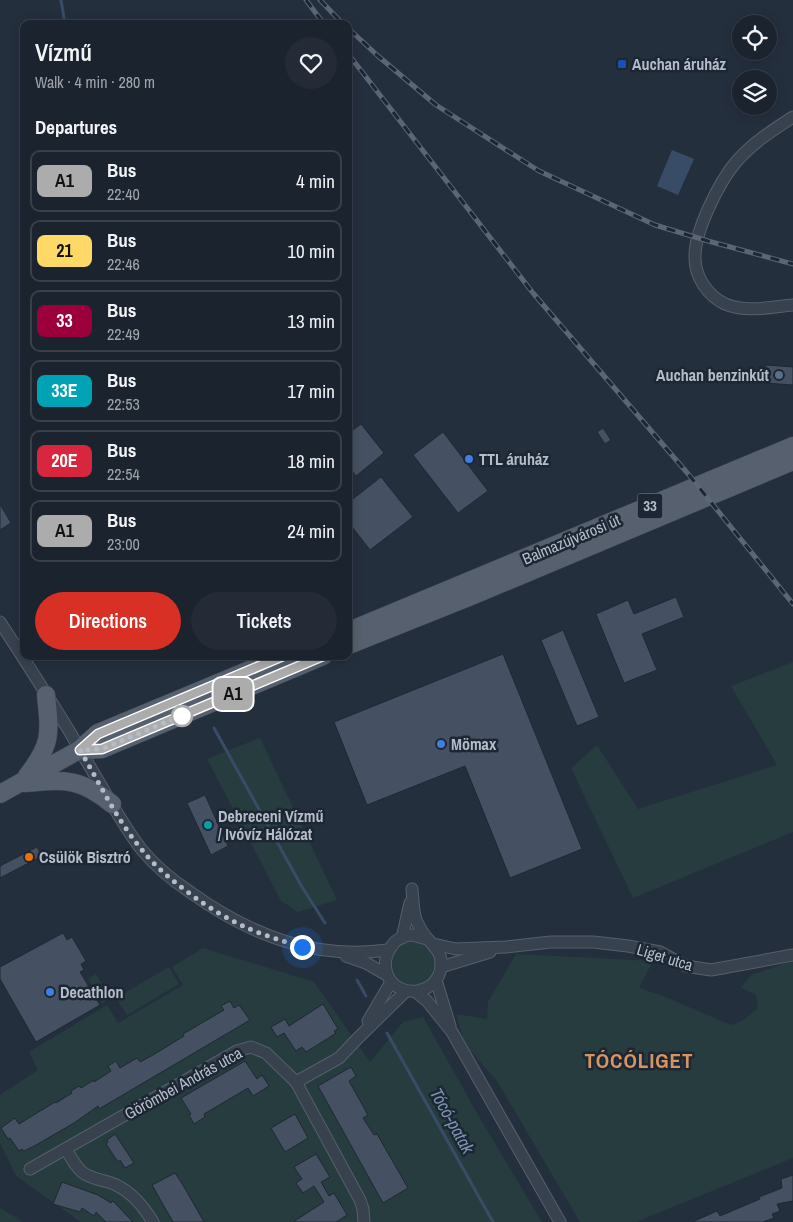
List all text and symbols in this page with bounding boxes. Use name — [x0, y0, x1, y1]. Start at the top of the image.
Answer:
map controls — [732, 15, 777, 115]
button: locate — [732, 15, 777, 60]
text: Vízmű — [35, 36, 92, 68]
button: heart — [285, 37, 337, 89]
place label: Auchan áruház — [632, 53, 726, 75]
marker: Auchan áruház — [616, 58, 628, 70]
button: layers — [732, 70, 777, 115]
text: Walk · 4 min · 280 m — [35, 71, 155, 93]
text: Departures — [35, 114, 117, 140]
text: Bus — [107, 157, 136, 183]
text: A1 — [55, 168, 74, 193]
text: 4 min — [296, 168, 335, 194]
text: 22:40 — [107, 183, 140, 205]
text: Bus — [107, 227, 136, 253]
text: 21 — [56, 238, 73, 263]
text: 10 min — [287, 238, 335, 264]
text: 22:46 — [107, 253, 140, 275]
text: Bus — [107, 297, 136, 323]
text: 33 — [56, 308, 73, 333]
text: 13 min — [287, 308, 335, 334]
text: 22:49 — [107, 323, 140, 345]
place label: Auchan benzinkút — [656, 364, 770, 386]
text: Bus — [107, 367, 136, 393]
marker: Auchan benzinkút — [773, 369, 785, 381]
text: 33E — [51, 378, 78, 403]
text: 17 min — [287, 378, 335, 404]
text: 22:53 — [107, 393, 140, 415]
text: Bus — [107, 437, 136, 463]
text: 20E — [51, 448, 78, 473]
text: 18 min — [287, 448, 335, 474]
place label: TTL áruház — [479, 448, 549, 470]
marker: TTL áruház — [463, 453, 475, 465]
text: 22:54 — [107, 463, 140, 485]
road number: 33 — [638, 494, 662, 518]
text: Bus — [107, 507, 136, 533]
street label: Balmazújvárosi út — [519, 508, 624, 569]
text: A1 — [55, 518, 74, 543]
text: 24 min — [287, 518, 335, 544]
text: 23:00 — [107, 533, 140, 555]
button: Directions — [35, 592, 181, 650]
button: Tickets — [191, 592, 337, 650]
line badge: A1 — [210, 678, 256, 710]
text: A1 — [224, 681, 242, 706]
unlabelled marker — [171, 705, 193, 727]
place label: Mömax — [451, 733, 497, 755]
marker: Mömax — [435, 738, 447, 750]
place label: Debreceni Vízmű / Ivóvíz Hálózat — [218, 805, 324, 845]
marker: Debreceni Vízmű / Ivóvíz Hálózat — [202, 819, 214, 831]
place label: Csülök Bisztró — [39, 846, 131, 868]
marker: Csülök Bisztró — [23, 851, 35, 863]
your location — [290, 935, 315, 960]
street label: Liget utca — [634, 938, 696, 976]
place label: Decathlon — [60, 981, 123, 1003]
marker: Decathlon — [44, 986, 56, 998]
street label: Görömbei András utca — [120, 1041, 246, 1124]
district label: TÓCÓLIGET — [584, 1046, 694, 1075]
water label: Tócó-patak — [424, 1083, 481, 1159]

